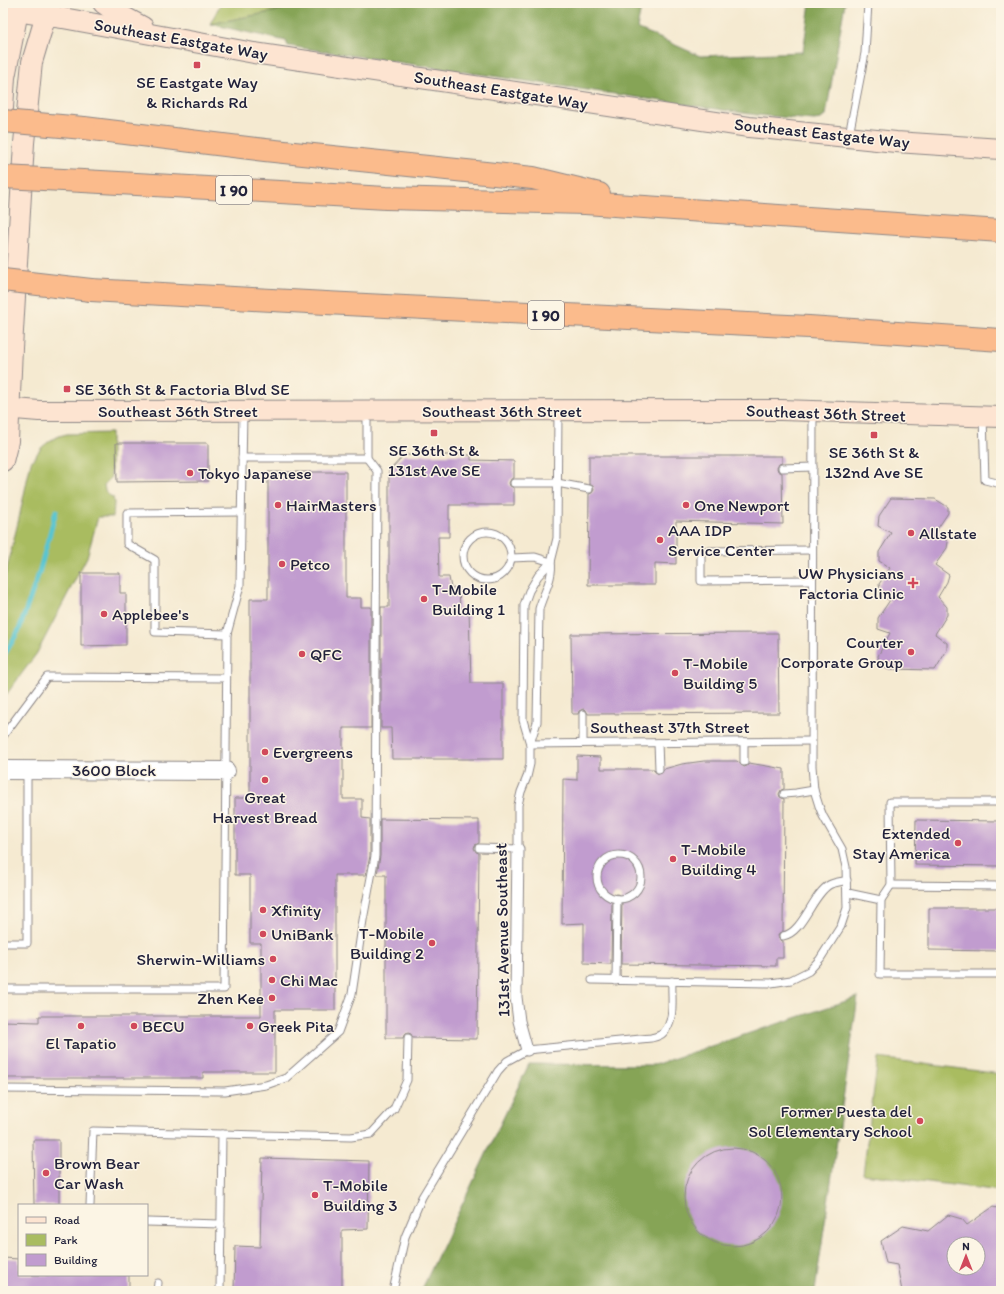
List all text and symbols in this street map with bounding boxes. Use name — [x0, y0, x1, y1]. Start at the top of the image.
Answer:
street label: Southeast Eastgate Way — [93, 14, 269, 64]
marker: SE Eastgate Way & Richards Rd — [192, 60, 202, 70]
street label: Southeast Eastgate Way — [413, 66, 589, 114]
place label: SE Eastgate Way & Richards Rd — [136, 72, 258, 112]
street label: Southeast Eastgate Way — [733, 114, 911, 152]
road number: I 90 — [216, 176, 252, 204]
road number: I 90 — [528, 301, 564, 329]
place label: SE 36th St & Factoria Blvd SE — [75, 379, 290, 399]
marker: SE 36th St & Factoria Blvd SE — [62, 384, 72, 394]
street label: Southeast 36th Street — [746, 400, 906, 426]
street label: Southeast 36th Street — [98, 401, 258, 421]
street label: Southeast 36th Street — [422, 401, 582, 421]
marker: SE 36th St & 131st Ave SE — [429, 428, 439, 438]
marker: SE 36th St & 132nd Ave SE — [869, 430, 879, 440]
place label: SE 36th St & 131st Ave SE — [388, 440, 480, 480]
place label: SE 36th St & 132nd Ave SE — [825, 442, 923, 482]
place label: Tokyo Japanese — [198, 463, 312, 483]
marker: Tokyo Japanese — [185, 468, 195, 478]
place label: HairMasters — [286, 495, 377, 515]
place label: One Newport — [694, 495, 790, 515]
marker: HairMasters — [273, 500, 283, 510]
marker: One Newport — [681, 500, 691, 510]
place label: AAA IDP Service Center — [668, 520, 775, 560]
place label: Allstate — [919, 523, 977, 543]
marker: Allstate — [906, 528, 916, 538]
marker: AAA IDP Service Center — [655, 535, 665, 545]
place label: Petco — [290, 554, 330, 574]
marker: Petco — [277, 559, 287, 569]
place label: UW Physicians Factoria Clinic — [798, 563, 904, 603]
marker: UW Physicians Factoria Clinic — [907, 577, 919, 589]
place label: T-Mobile Building 1 — [432, 579, 505, 619]
marker: T-Mobile Building 1 — [419, 594, 429, 604]
place label: Applebee's — [112, 604, 189, 624]
marker: Applebee's — [99, 609, 109, 619]
place label: Courter Corporate Group — [780, 632, 903, 672]
place label: QFC — [310, 644, 342, 664]
marker: Courter Corporate Group — [906, 647, 916, 657]
marker: QFC — [297, 649, 307, 659]
place label: T-Mobile Building 5 — [683, 653, 757, 693]
marker: T-Mobile Building 5 — [670, 668, 680, 678]
street label: Southeast 37th Street — [590, 717, 750, 737]
place label: Evergreens — [273, 742, 353, 762]
marker: Evergreens — [260, 747, 270, 757]
street label: 3600 Block — [72, 760, 156, 780]
marker: Great Harvest Bread — [260, 775, 270, 785]
place label: Great Harvest Bread — [213, 787, 318, 827]
place label: Extended Stay America — [852, 823, 950, 863]
marker: Extended Stay America — [953, 838, 963, 848]
place label: T-Mobile Building 4 — [681, 839, 756, 879]
street label: 131st Avenue Southeast — [490, 843, 514, 1017]
marker: T-Mobile Building 4 — [668, 854, 678, 864]
place label: Xfinity — [271, 900, 321, 920]
marker: Xfinity — [258, 905, 268, 915]
place label: T-Mobile Building 2 — [350, 923, 424, 963]
place label: UniBank — [271, 924, 334, 944]
marker: UniBank — [258, 929, 268, 939]
marker: T-Mobile Building 2 — [427, 938, 437, 948]
place label: Sherwin-Williams — [136, 949, 265, 969]
marker: Sherwin-Williams — [268, 954, 278, 964]
place label: Chi Mac — [280, 970, 338, 990]
marker: Chi Mac — [267, 975, 277, 985]
place label: Zhen Kee — [197, 988, 264, 1008]
marker: Zhen Kee — [267, 993, 277, 1003]
place label: BECU — [142, 1016, 185, 1036]
place label: Greek Pita — [258, 1016, 335, 1036]
marker: El Tapatio — [76, 1021, 86, 1031]
marker: BECU — [129, 1021, 139, 1031]
marker: Greek Pita — [245, 1021, 255, 1031]
place label: El Tapatio — [46, 1033, 116, 1053]
place label: Former Puesta del Sol Elementary School — [748, 1101, 912, 1141]
marker: Former Puesta del Sol Elementary School — [915, 1116, 925, 1126]
place label: Brown Bear Car Wash — [54, 1153, 140, 1193]
marker: Brown Bear Car Wash — [41, 1168, 51, 1178]
place label: T-Mobile Building 3 — [323, 1175, 397, 1215]
marker: T-Mobile Building 3 — [310, 1190, 320, 1200]
legend — [18, 1204, 148, 1276]
text: Road — [54, 1213, 80, 1227]
text: Park — [54, 1233, 78, 1247]
north arrow — [946, 1236, 986, 1276]
text: N — [962, 1240, 970, 1253]
text: Building — [54, 1253, 98, 1267]

